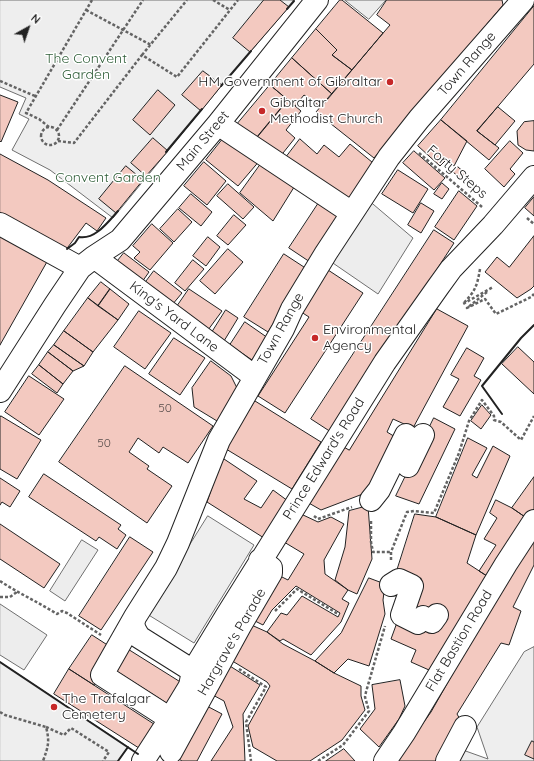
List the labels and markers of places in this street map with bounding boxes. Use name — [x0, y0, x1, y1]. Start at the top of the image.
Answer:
place label: HM Government of Gibraltar — [198, 74, 382, 90]
marker: HM Government of Gibraltar — [385, 77, 395, 87]
place label: Gibraltar Methodist Church — [270, 95, 383, 128]
marker: Gibraltar Methodist Church — [257, 106, 267, 116]
place label: Environmental Agency — [323, 322, 416, 354]
marker: Environmental Agency — [310, 333, 320, 343]
place label: The Trafalgar Cemetery — [62, 691, 151, 724]
marker: The Trafalgar Cemetery — [49, 702, 59, 712]

